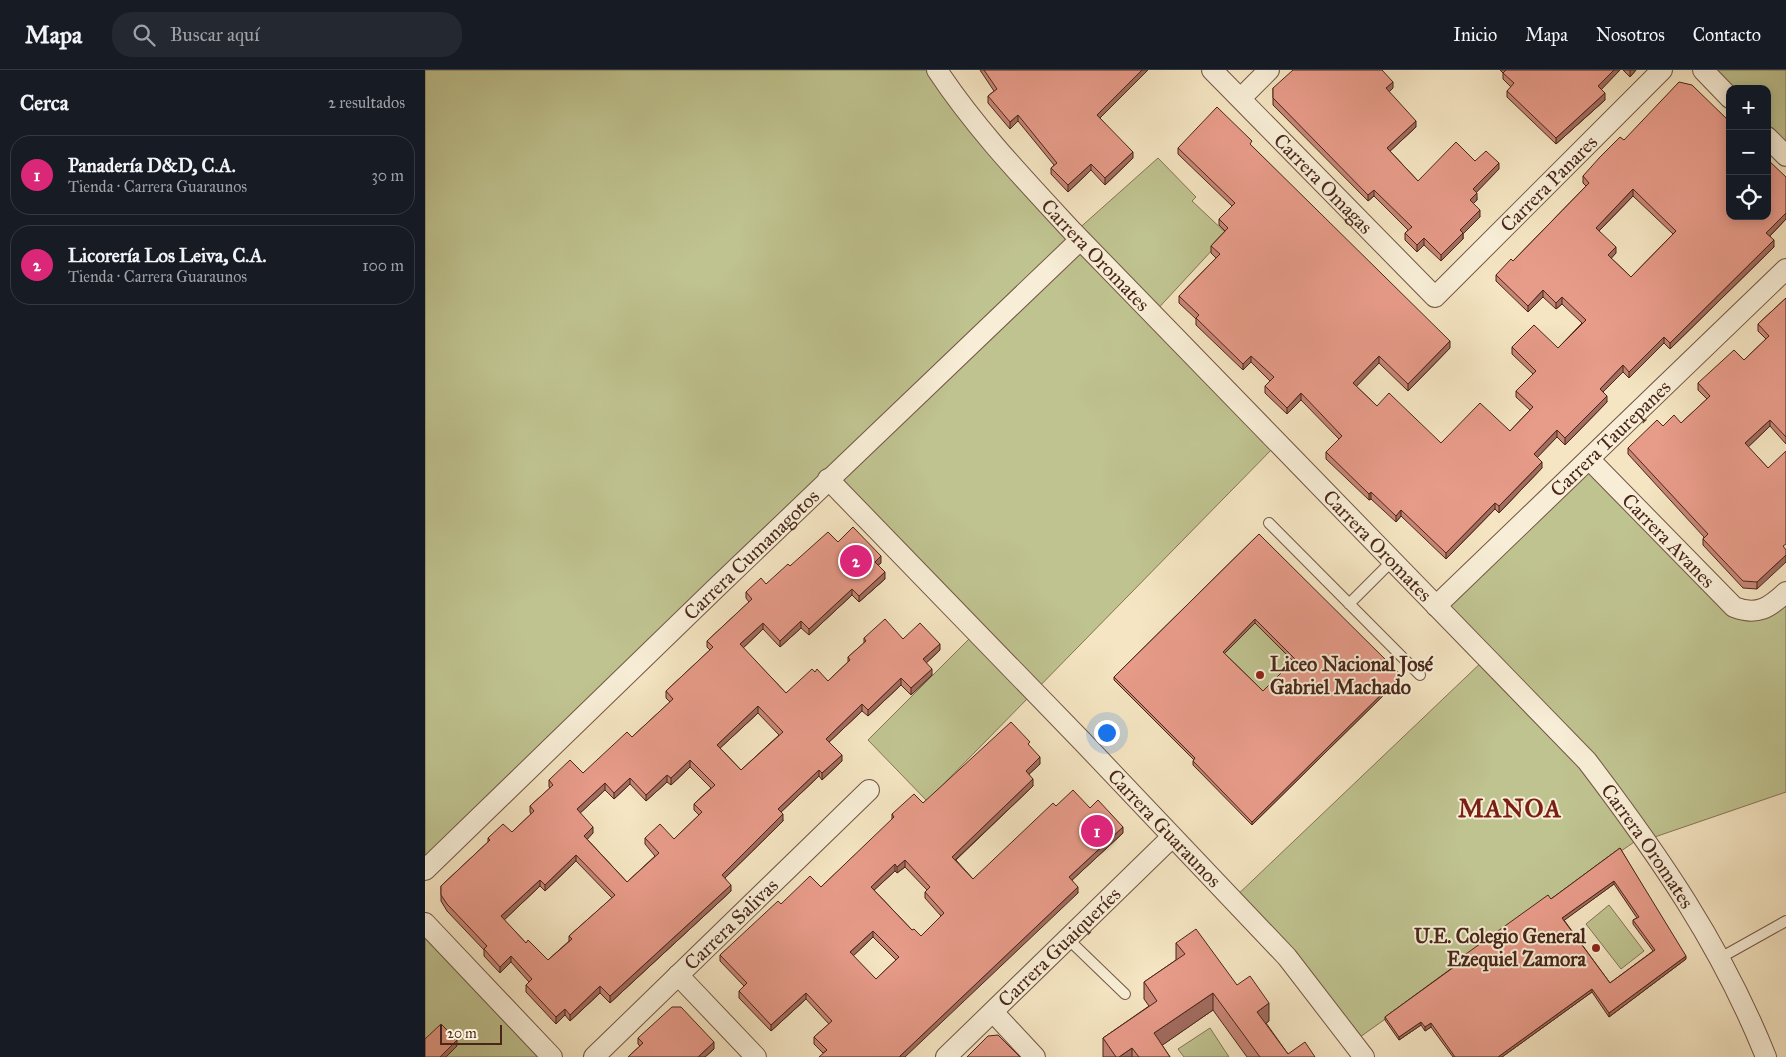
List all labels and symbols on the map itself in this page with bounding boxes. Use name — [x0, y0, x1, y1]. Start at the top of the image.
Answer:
street label: Carrera Omagas — [1269, 128, 1378, 239]
street label: Carrera Panares — [1495, 130, 1602, 237]
street label: Carrera Oromates — [1036, 194, 1155, 316]
street label: Carrera Taurepanes — [1545, 375, 1675, 502]
street label: Carrera Cumanagotos — [679, 484, 824, 625]
street label: Carrera Oromates — [1318, 485, 1437, 606]
street label: Carrera Avanes — [1617, 488, 1720, 593]
pin: 2 — [840, 542, 872, 580]
place label: Liceo Nacional José Gabriel Machado — [1270, 652, 1434, 699]
marker: Liceo Nacional José Gabriel Machado — [1254, 669, 1266, 681]
your location — [1094, 720, 1120, 746]
street label: Carrera Guaraunos — [1103, 764, 1226, 892]
street label: Carrera Oromates — [1596, 779, 1699, 913]
district label: MANOA — [1458, 793, 1562, 824]
pin: 1 — [1081, 812, 1113, 850]
street label: Carrera Salivas — [679, 873, 783, 975]
street label: Carrera Guaiqueríes — [993, 882, 1126, 1012]
place label: U.E. Colegio General Ezequiel Zamora — [1414, 924, 1587, 972]
marker: U.E. Colegio General Ezequiel Zamora — [1590, 942, 1602, 954]
scale bar — [440, 1022, 503, 1045]

